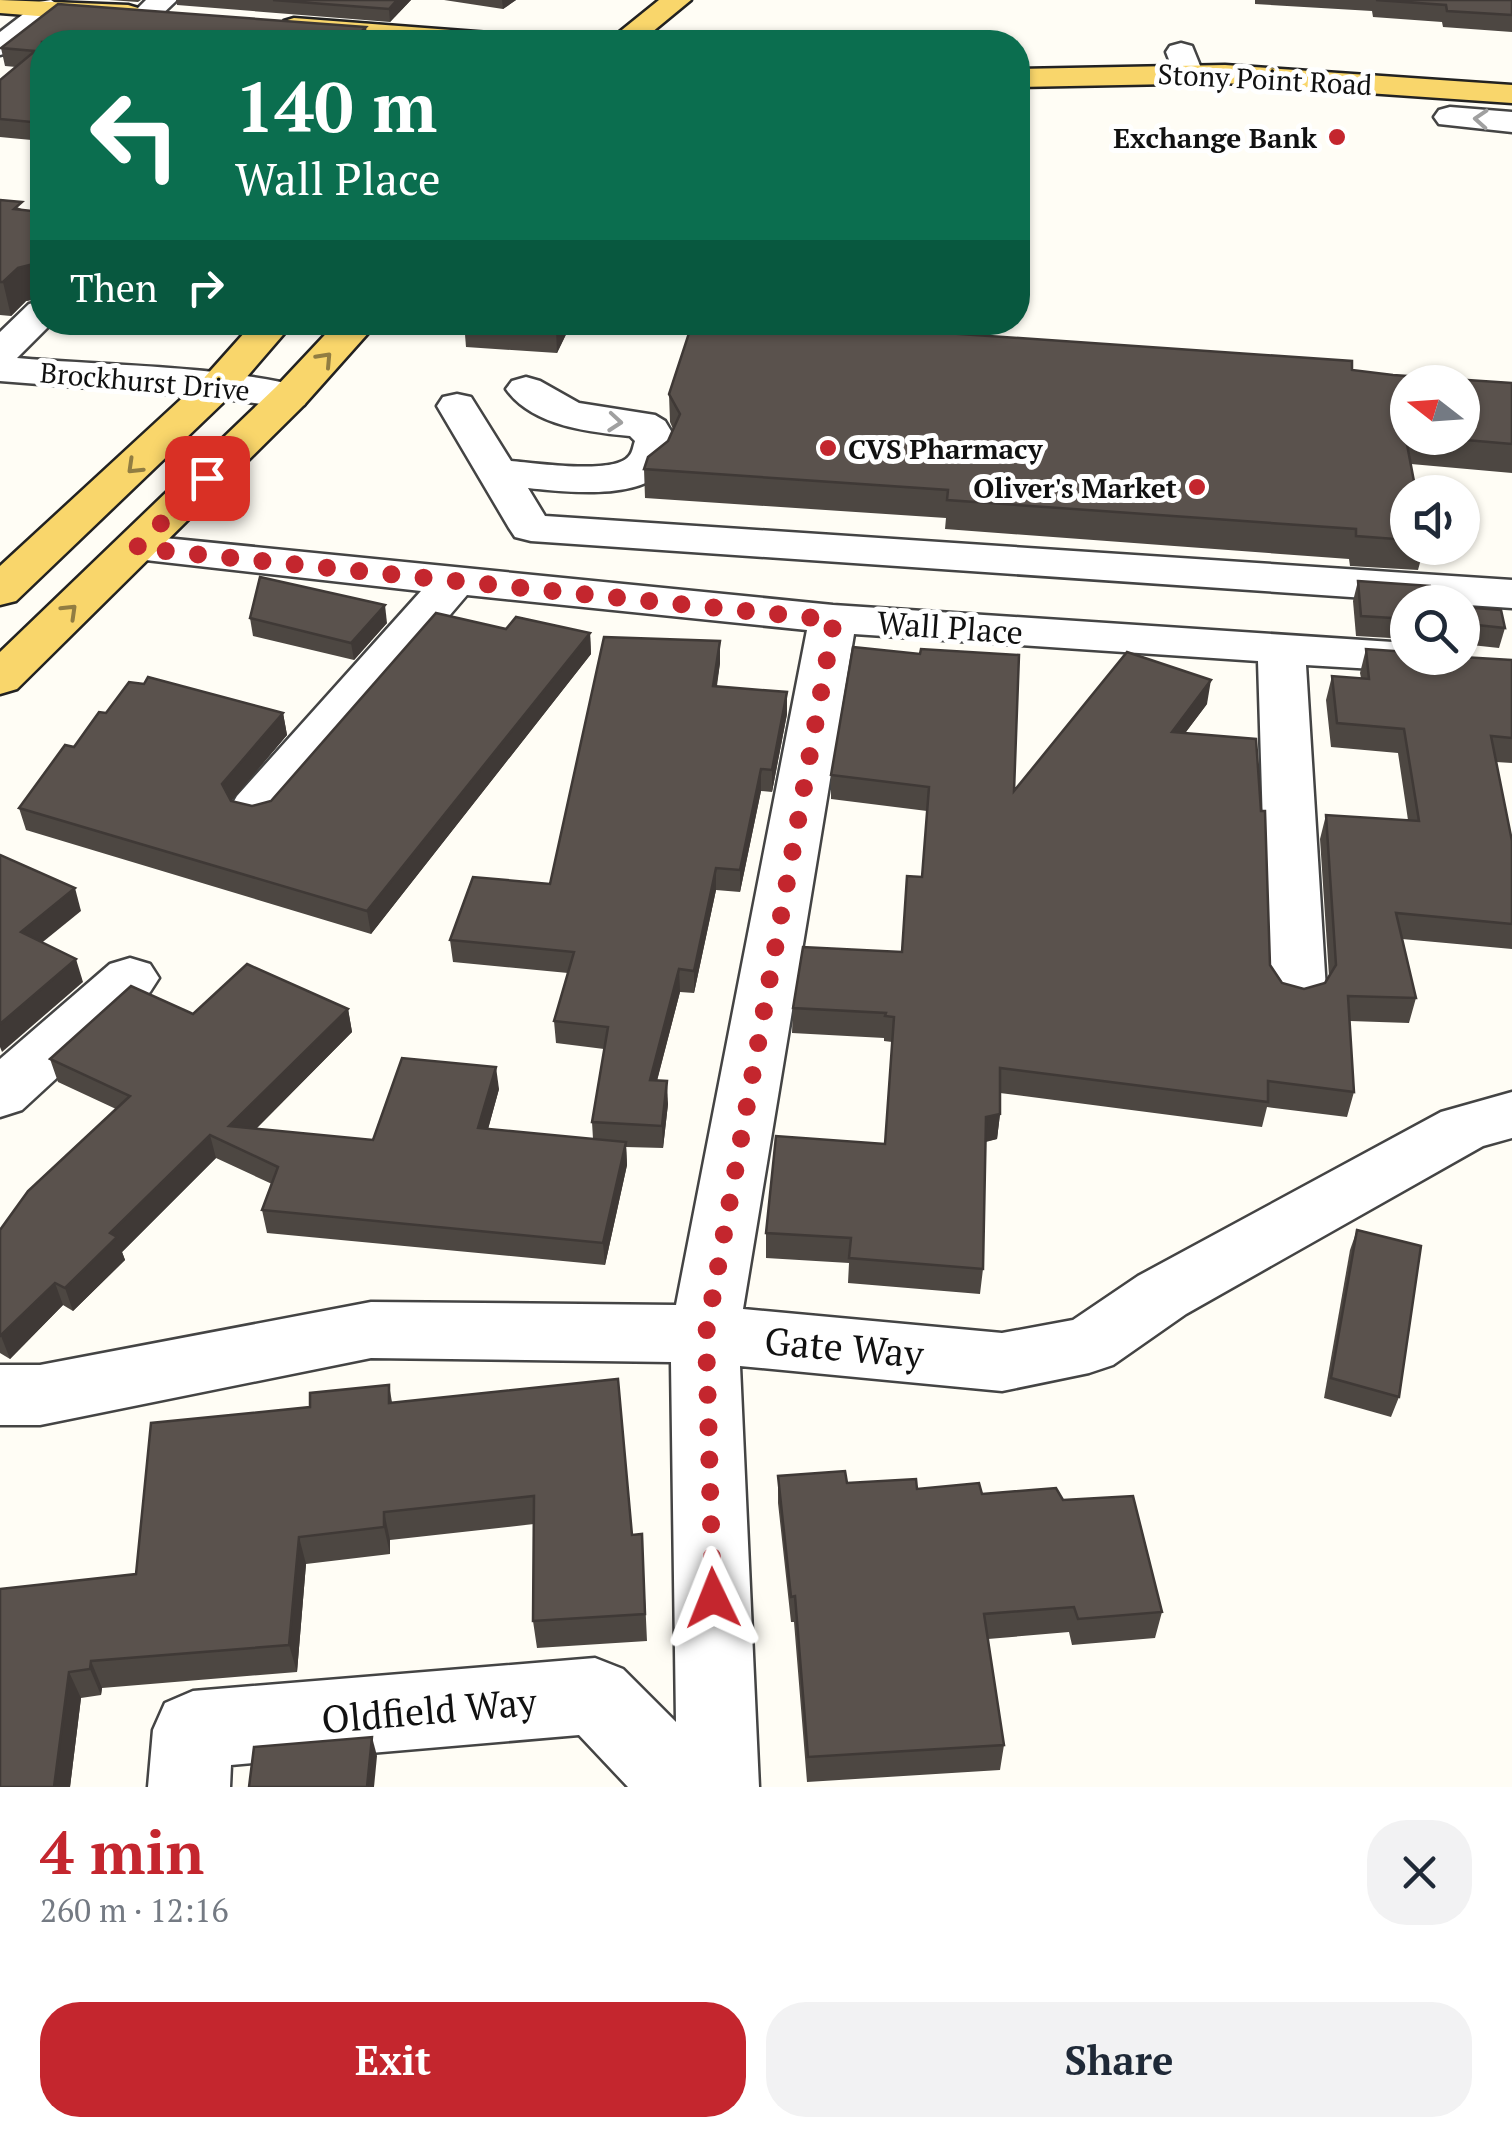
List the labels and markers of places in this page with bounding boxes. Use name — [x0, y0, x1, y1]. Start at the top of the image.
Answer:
place label: Exchange Bank — [1113, 119, 1318, 156]
marker: Exchange Bank — [1326, 126, 1348, 148]
place label: CVS Pharmacy — [848, 430, 1044, 467]
pin — [165, 436, 250, 521]
marker: CVS Pharmacy — [817, 437, 839, 459]
place label: Oliver's Market — [973, 469, 1177, 506]
marker: Oliver's Market — [1186, 476, 1208, 498]

